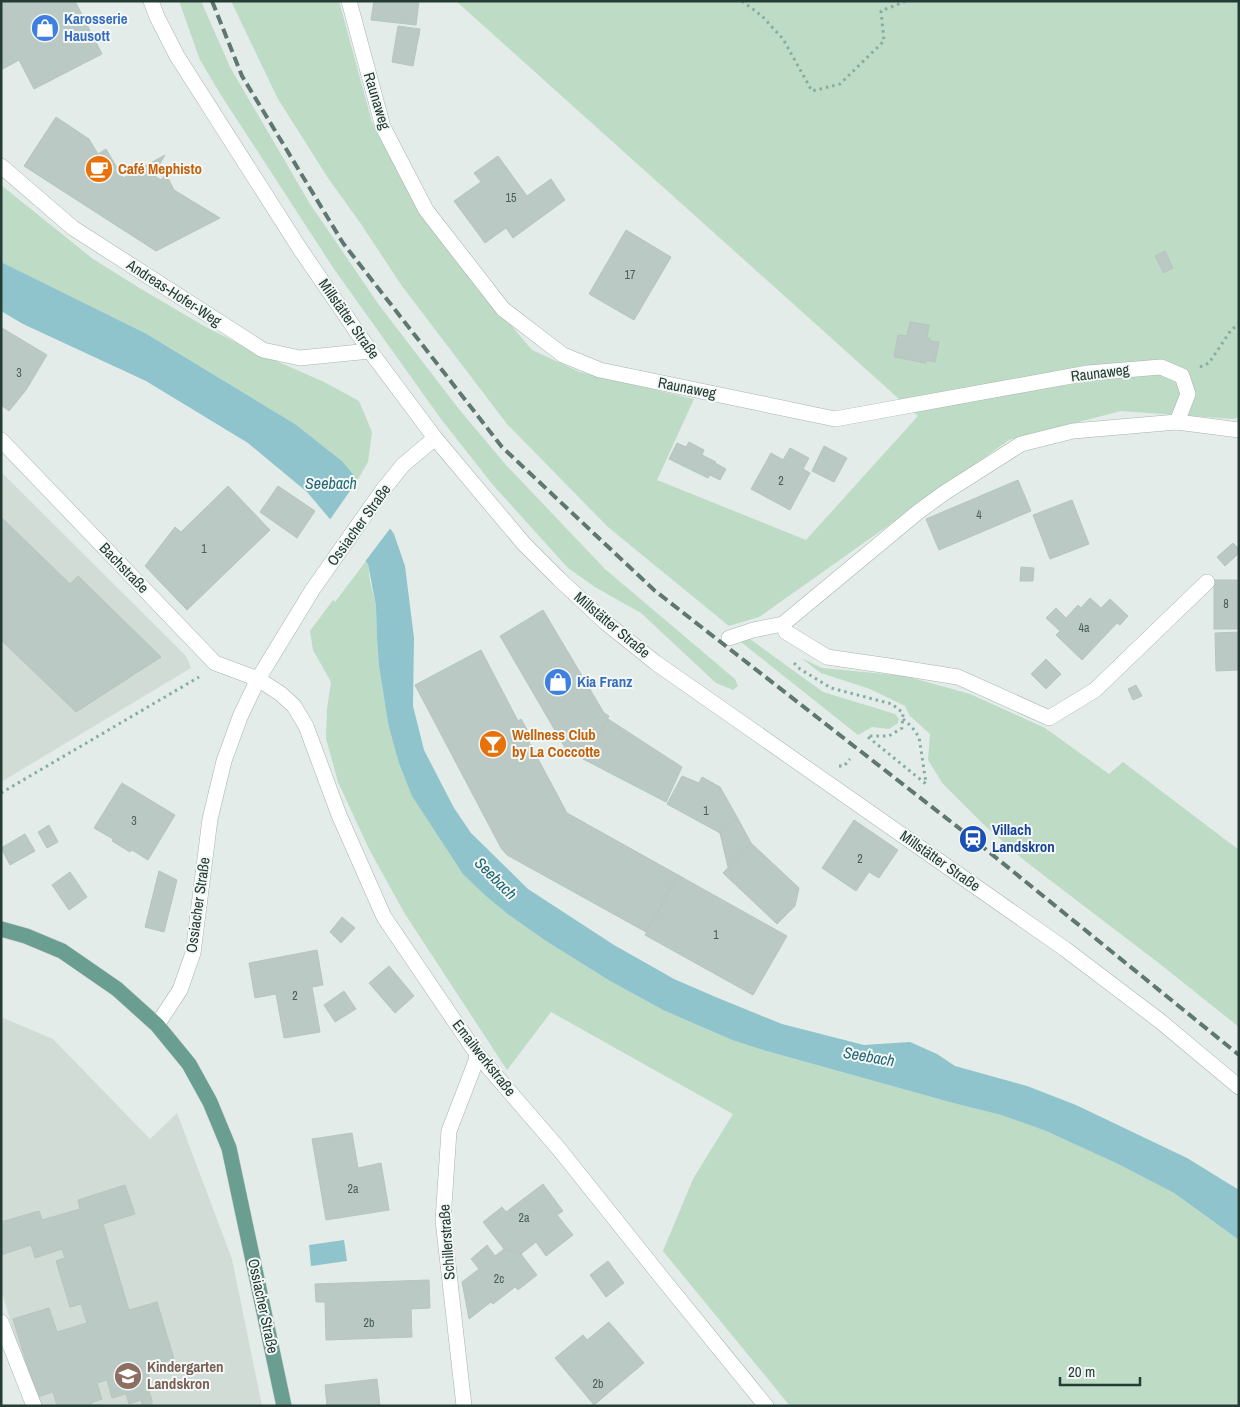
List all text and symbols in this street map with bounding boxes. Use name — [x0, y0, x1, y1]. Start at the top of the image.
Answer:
place label: Karosserie Hausott — [64, 8, 128, 46]
shop icon: Karosserie Hausott — [30, 13, 60, 43]
street label: Raunaweg — [359, 70, 396, 132]
cafe icon: Café Mephisto — [84, 154, 114, 184]
place label: Café Mephisto — [118, 158, 202, 179]
house number: 15 — [506, 190, 517, 206]
street label: Andreas-Hofer-Weg — [122, 254, 226, 331]
house number: 17 — [625, 267, 636, 283]
street label: Millstätter Straße — [314, 274, 385, 363]
street label: Raunaweg — [1069, 358, 1131, 387]
house number: 3 — [16, 365, 22, 381]
street label: Raunaweg — [656, 372, 718, 403]
water label: Seebach — [305, 472, 357, 494]
house number: 2 — [778, 473, 784, 489]
street label: Ossiacher Straße — [322, 479, 396, 570]
house number: 4 — [976, 507, 982, 523]
street label: Bachstraße — [95, 538, 154, 598]
house number: 1 — [201, 541, 207, 557]
street label: Millstätter Straße — [570, 586, 655, 663]
house number: 8 — [1223, 596, 1229, 612]
house number: 4a — [1079, 620, 1090, 636]
shop icon: Kia Franz — [543, 667, 573, 697]
place label: Kia Franz — [577, 671, 632, 692]
place label: Wellness Club by La Coccotte — [512, 724, 600, 762]
bar icon: Wellness Club by La Coccotte — [478, 729, 508, 759]
house number: 1 — [703, 803, 709, 819]
house number: 3 — [131, 813, 137, 829]
place label: Villach Landskron — [992, 819, 1055, 857]
station icon: Villach Landskron — [958, 824, 988, 854]
street label: Millstätter Straße — [896, 825, 985, 896]
house number: 2 — [857, 851, 863, 867]
water label: Seebach — [470, 852, 522, 904]
street label: Ossiacher Straße — [180, 856, 215, 954]
house number: 1 — [713, 927, 719, 943]
house number: 2 — [292, 988, 298, 1004]
street label: Emailwerkstraße — [448, 1015, 521, 1101]
water label: Seebach — [842, 1041, 896, 1071]
house number: 2a — [348, 1181, 359, 1197]
street label: Schillerstraße — [433, 1203, 460, 1281]
house number: 2a — [519, 1210, 530, 1226]
street label: Ossiacher Straße — [243, 1257, 284, 1355]
house number: 2c — [494, 1271, 504, 1287]
house number: 2b — [364, 1315, 374, 1331]
scale bar — [1060, 1354, 1140, 1386]
place label: Kindergarten Landskron — [147, 1356, 224, 1394]
school or university icon: Kindergarten Landskron — [113, 1361, 143, 1391]
text: 20 m — [1068, 1361, 1095, 1382]
house number: 2b — [593, 1376, 603, 1392]

